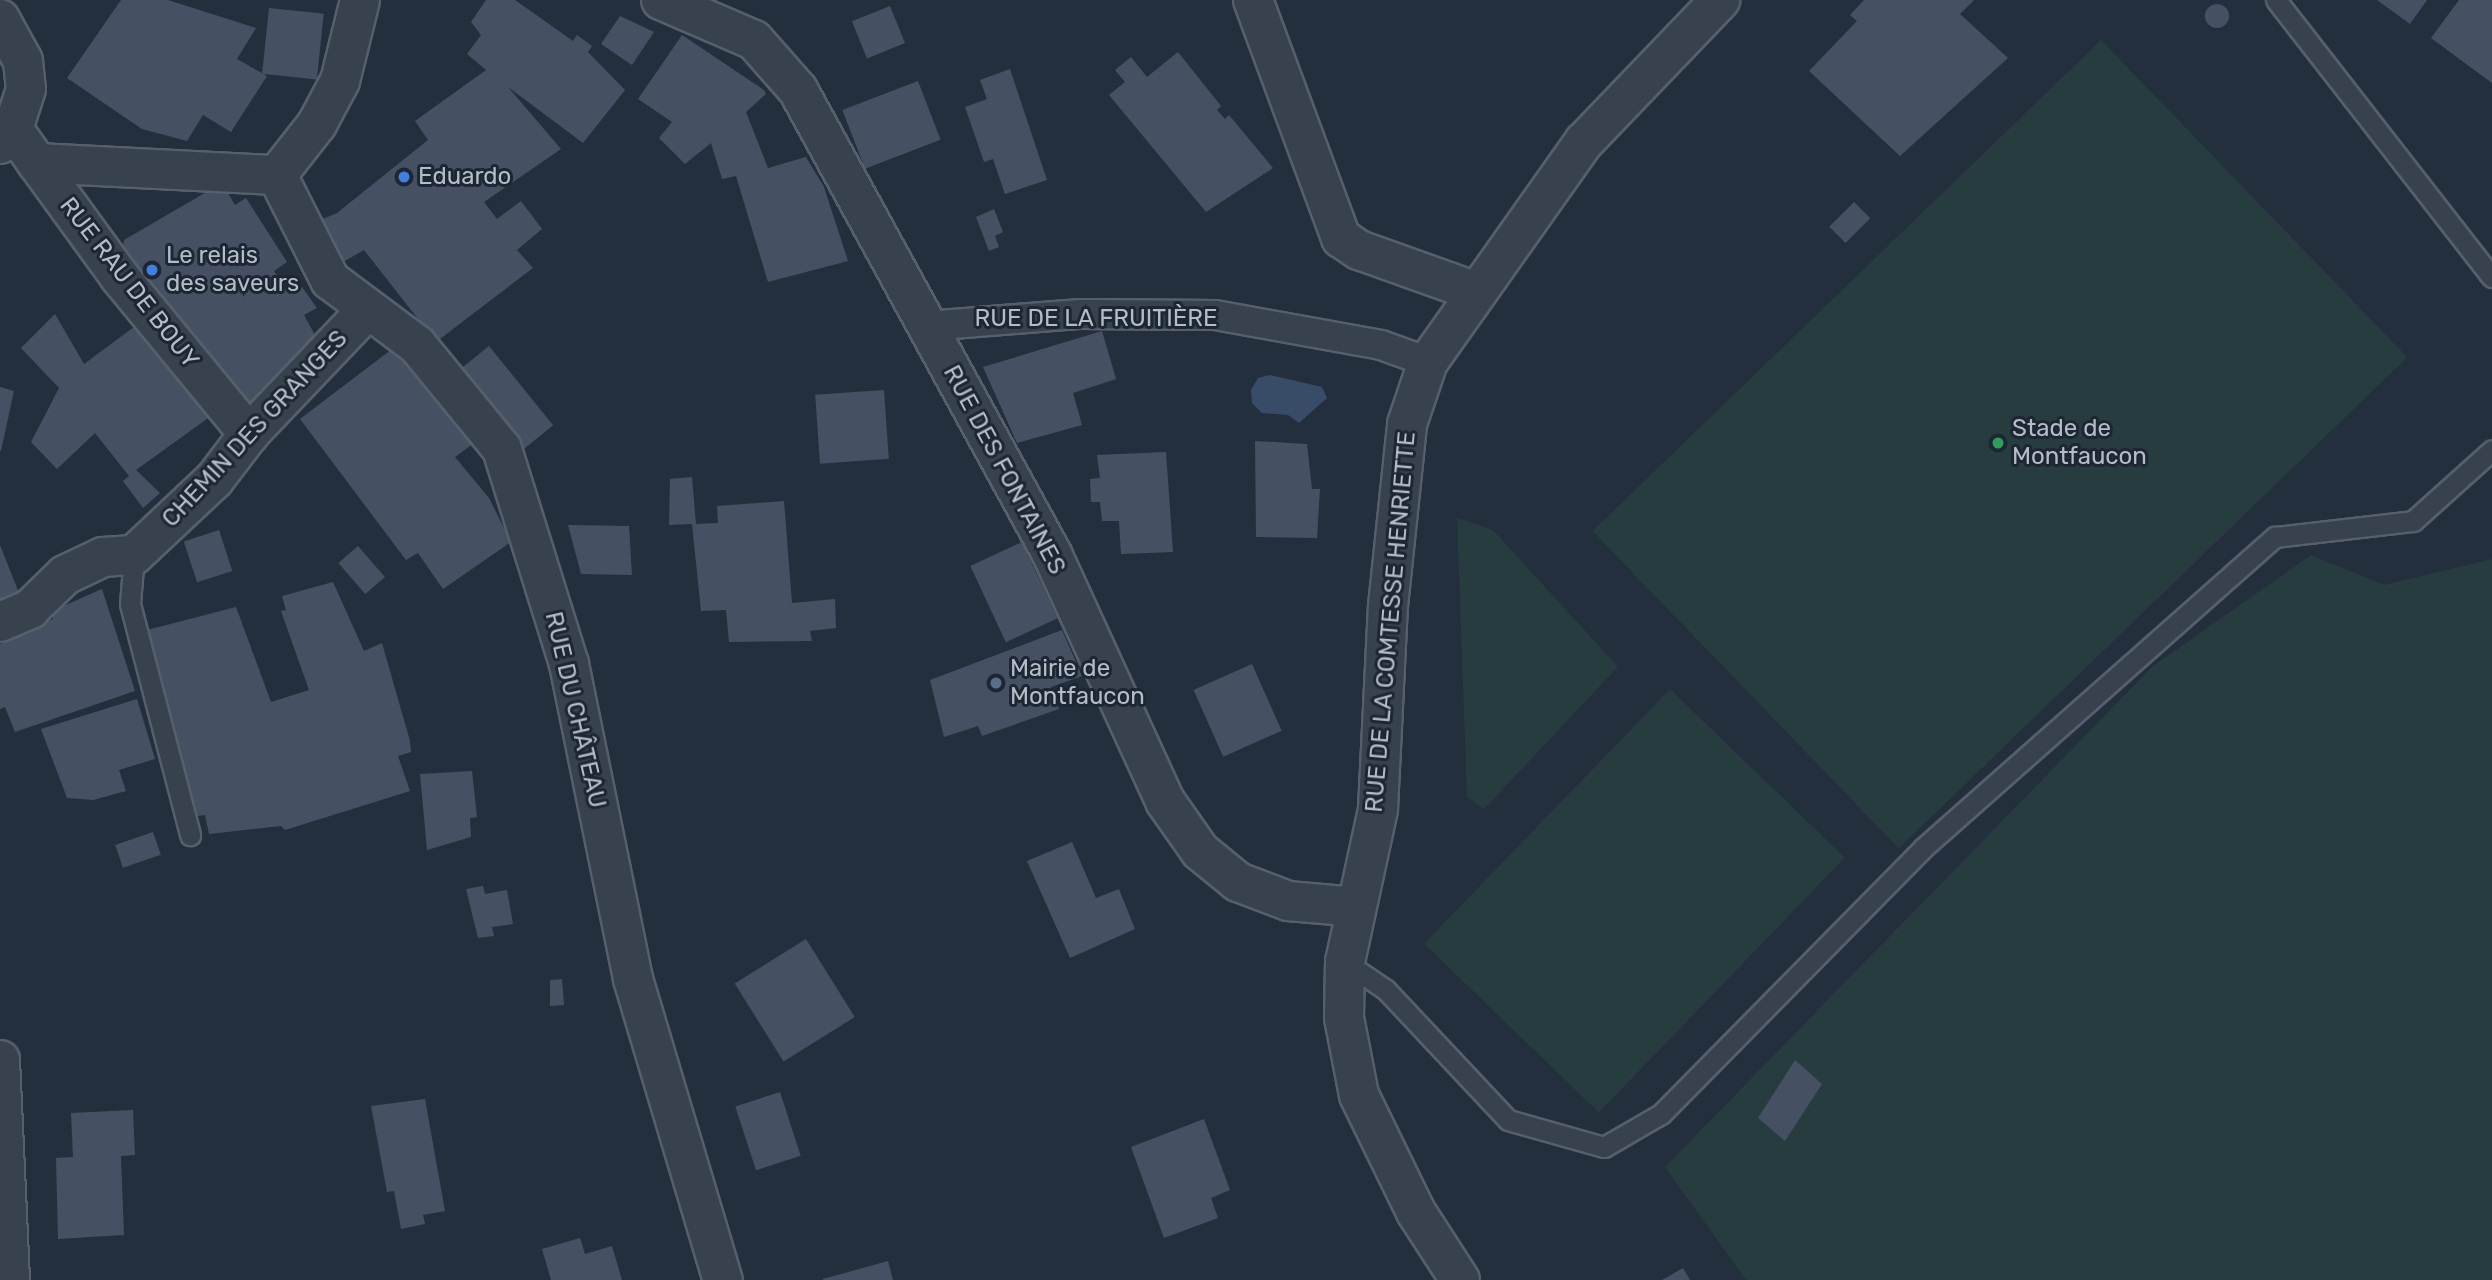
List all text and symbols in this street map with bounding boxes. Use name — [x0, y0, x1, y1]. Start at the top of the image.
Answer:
place label: Eduardo — [418, 163, 511, 191]
marker: Eduardo — [396, 169, 412, 185]
street label: RUE RAU DE BOUY — [53, 192, 205, 374]
place label: Le relais des saveurs — [166, 242, 299, 298]
marker: Le relais des saveurs — [144, 262, 160, 278]
street label: RUE DE LA FRUITIÈRE — [974, 305, 1218, 333]
street label: CHEMIN DES GRANGES — [156, 325, 354, 533]
street label: RUE DES FONTAINES — [937, 361, 1071, 579]
place label: Stade de Montfaucon — [2012, 415, 2147, 471]
street label: RUE DE LA COMTESSE HENRIETTE — [1360, 430, 1422, 814]
marker: Stade de Montfaucon — [1990, 435, 2006, 451]
street label: RUE DU CHÂTEAU — [538, 609, 612, 811]
place label: Mairie de Montfaucon — [1010, 655, 1145, 711]
marker: Mairie de Montfaucon — [988, 675, 1004, 691]

